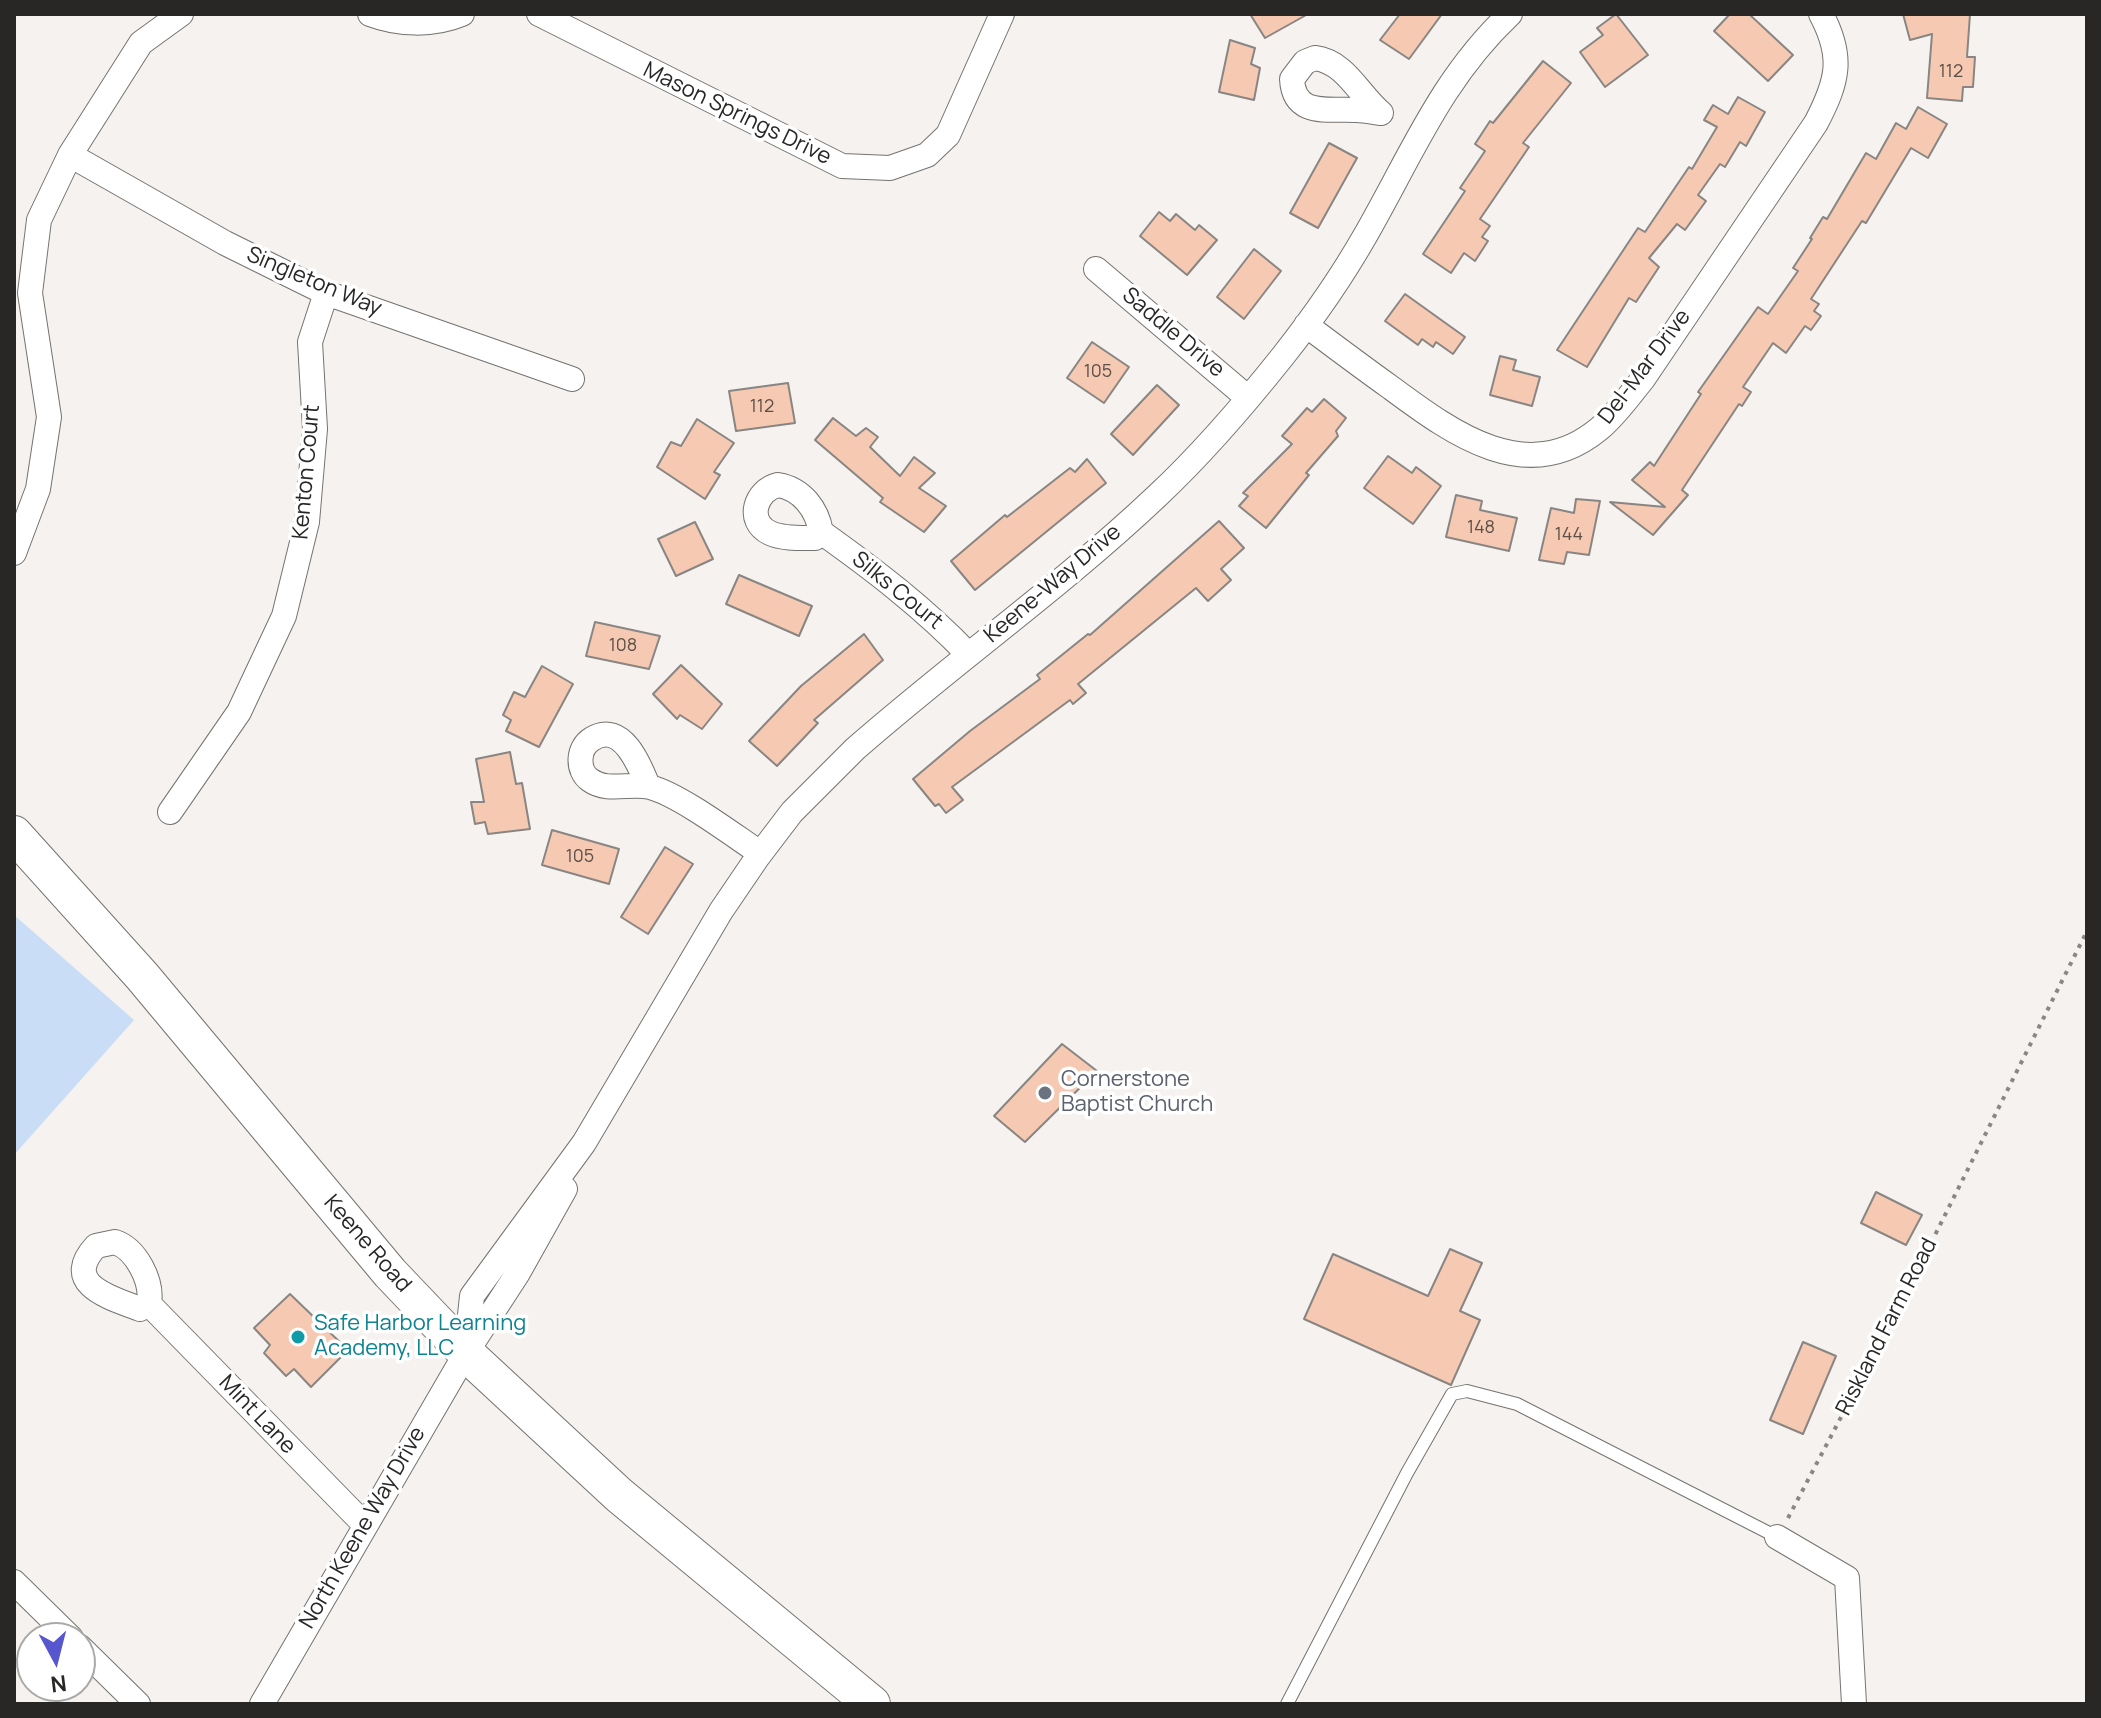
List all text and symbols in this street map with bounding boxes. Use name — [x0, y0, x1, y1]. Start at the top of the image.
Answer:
street label: Mason Springs Drive — [639, 57, 835, 171]
house number: 112 — [1939, 61, 1963, 83]
street label: Singleton Way — [242, 242, 386, 322]
street label: Saddle Drive — [1116, 282, 1230, 384]
street label: Del-Mar Drive — [1593, 305, 1697, 429]
house number: 105 — [1084, 361, 1112, 383]
house number: 112 — [750, 396, 774, 418]
street label: Kenton Court — [288, 404, 326, 540]
house number: 148 — [1467, 517, 1495, 539]
street label: Keene-Way Drive — [979, 519, 1127, 649]
house number: 144 — [1555, 524, 1583, 546]
street label: Silks Court — [846, 546, 948, 636]
house number: 108 — [609, 635, 637, 657]
house number: 105 — [566, 846, 594, 868]
place label: Cornerstone Baptist Church — [1061, 1067, 1213, 1118]
marker: Cornerstone Baptist Church — [1036, 1084, 1054, 1102]
street label: Keene Road — [318, 1190, 416, 1298]
street label: Riskland Farm Road — [1831, 1234, 1943, 1420]
place label: Safe Harbor Learning Academy, LLC — [314, 1311, 526, 1362]
marker: Safe Harbor Learning Academy, LLC — [289, 1328, 307, 1346]
street label: Mint Lane — [213, 1370, 301, 1460]
street label: North Keene Way Drive — [294, 1422, 432, 1634]
north arrow — [16, 1622, 96, 1702]
text: N — [49, 1668, 68, 1700]

